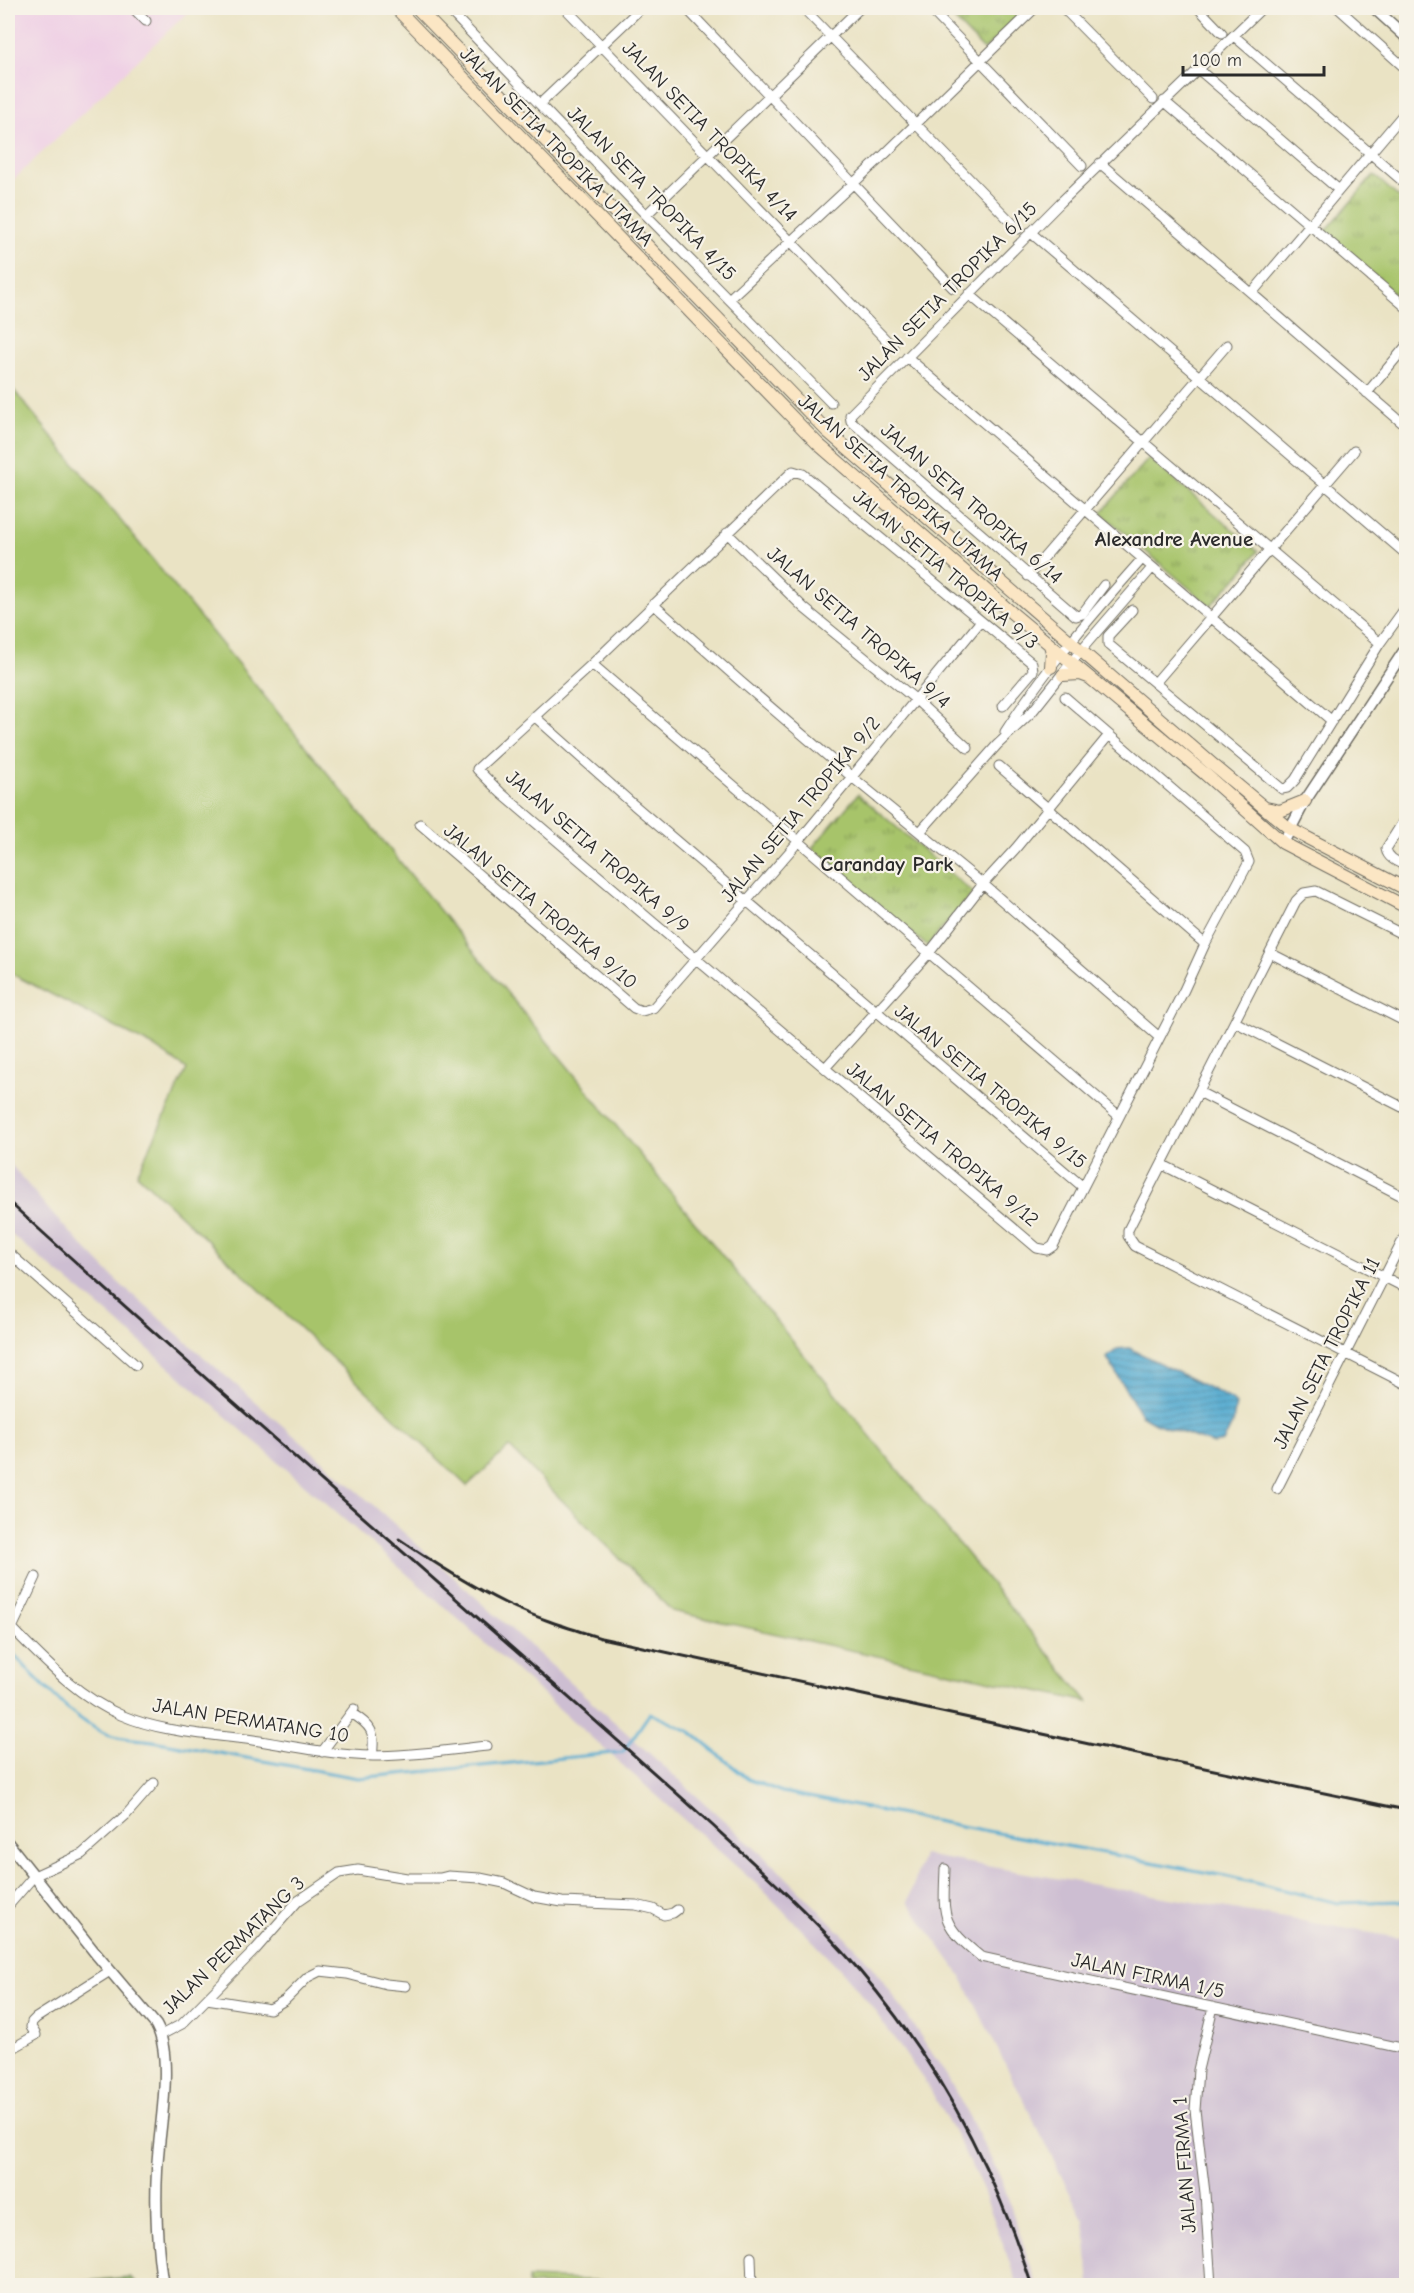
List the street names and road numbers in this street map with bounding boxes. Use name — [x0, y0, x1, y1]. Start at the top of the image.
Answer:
street label: JALAN SETIA TROPIKA 4/14 — [617, 36, 802, 226]
street label: JALAN SETIA TROPIKA UTAMA — [455, 42, 658, 251]
street label: JALAN SETA TROPIKA 4/15 — [562, 101, 741, 285]
street label: JALAN SETIA TROPIKA 6/15 — [853, 197, 1042, 386]
street label: JALAN SETIA TROPIKA UTAMA — [793, 389, 1008, 586]
street label: JALAN SETA TROPIKA 6/14 — [876, 418, 1067, 589]
street label: JALAN SETIA TROPIKA 9/3 — [848, 485, 1043, 654]
street label: JALAN SETIA TROPIKA 9/4 — [763, 542, 955, 713]
street label: JALAN SETIA TROPIKA 9/2 — [716, 712, 885, 907]
street label: JALAN SETIA TROPIKA 9/9 — [501, 765, 694, 937]
street label: JALAN SETIA TROPIKA 9/10 — [439, 819, 642, 994]
street label: JALAN SETIA TROPIKA 9/15 — [890, 999, 1091, 1174]
street label: JALAN SETIA TROPIKA 9/12 — [842, 1057, 1043, 1231]
street label: JALAN SETA TROPIKA 11 — [1268, 1254, 1385, 1453]
street label: JALAN PERMATANG 10 — [151, 1694, 351, 1747]
street label: JALAN PERMATANG 3 — [157, 1871, 309, 2019]
street label: JALAN FIRMA 1/5 — [1069, 1948, 1227, 2003]
street label: JALAN FIRMA 1 — [1168, 2096, 1201, 2234]

